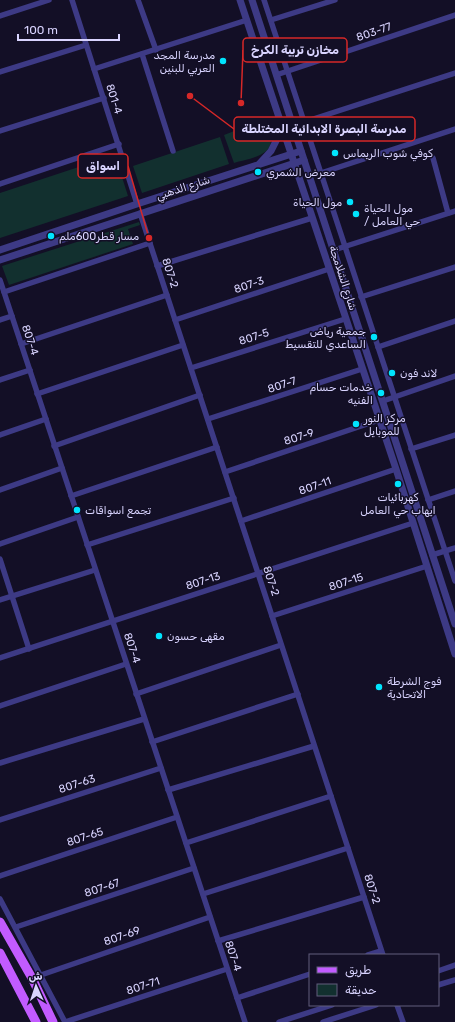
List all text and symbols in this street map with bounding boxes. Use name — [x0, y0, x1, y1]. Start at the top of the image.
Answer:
scale bar — [18, 16, 119, 42]
street label: 803-77 — [355, 20, 394, 44]
text: 100 m — [24, 23, 58, 37]
callout: مخازن تربية الكرخ — [243, 38, 347, 62]
text: مخازن تربية الكرخ — [251, 43, 339, 58]
place label: مدرسة المجد العربي للبنين — [153, 49, 215, 77]
marker: مدرسة المجد العربي للبنين — [218, 56, 228, 66]
street label: 801-4 — [103, 82, 125, 116]
callout: مدرسة البصرة الابدائية المختلطة — [234, 117, 415, 141]
text: مدرسة البصرة الابدائية المختلطة — [242, 122, 406, 136]
place label: كوفي شوب الريماس — [343, 147, 433, 162]
marker: كوفي شوب الريماس — [330, 148, 340, 158]
callout: اسواق — [78, 154, 128, 178]
text: اسواق — [86, 159, 120, 173]
place label: معرض الشمري — [266, 166, 335, 180]
marker: معرض الشمري — [253, 167, 263, 177]
street label: شارع الذهبي — [154, 173, 212, 205]
place label: مول الحياة — [293, 196, 342, 210]
marker: مول الحياة — [345, 197, 355, 207]
place label: مول الحياة / حي العامل — [364, 202, 420, 230]
marker: مول الحياة / حي العامل — [351, 209, 361, 219]
place label: مسار قطر600ملم — [59, 230, 139, 244]
marker: مسار قطر600ملم — [46, 231, 56, 241]
street label: شارع الشلامجة — [324, 244, 360, 313]
street label: 807-2 — [159, 256, 181, 290]
street label: 807-3 — [232, 274, 266, 296]
street label: 807-4 — [19, 323, 41, 357]
place label: جمعية رياض الساعدي للتقسيط — [285, 325, 366, 352]
street label: 807-5 — [237, 326, 271, 348]
marker: جمعية رياض الساعدي للتقسيط — [369, 332, 379, 342]
place label: لاند فون — [400, 367, 437, 381]
marker: لاند فون — [387, 368, 397, 378]
street label: 807-7 — [266, 374, 298, 396]
place label: خدمات حسام الفنيه — [310, 381, 373, 407]
marker: خدمات حسام الفنيه — [376, 388, 386, 398]
place label: مركز النور للموبايل — [363, 412, 406, 439]
marker: مركز النور للموبايل — [351, 419, 361, 429]
street label: 807-9 — [282, 426, 316, 448]
street label: 807-11 — [297, 474, 333, 498]
marker: كهربائيات ايهاب حي العامل — [393, 479, 403, 489]
place label: كهربائيات ايهاب حي العامل — [360, 491, 436, 519]
place label: تجمع اسواقات — [85, 504, 151, 519]
marker: تجمع اسواقات — [72, 505, 82, 515]
street label: 807-2 — [260, 564, 282, 598]
street label: 807-13 — [184, 569, 222, 593]
street label: 807-15 — [327, 570, 365, 594]
place label: مقهى حسون — [167, 630, 225, 644]
street label: 807-4 — [121, 631, 143, 665]
marker: مقهى حسون — [154, 631, 164, 641]
place label: فوج الشرطة الاتحادية — [387, 675, 441, 701]
marker: فوج الشرطة الاتحادية — [374, 682, 384, 692]
street label: 807-63 — [57, 772, 97, 796]
street label: 807-65 — [65, 825, 105, 849]
street label: 807-2 — [361, 872, 383, 906]
street label: 807-67 — [83, 876, 122, 900]
street label: 807-69 — [102, 924, 142, 948]
street label: 807-4 — [222, 939, 244, 973]
legend — [309, 954, 439, 1006]
text: طريق — [345, 963, 371, 978]
north arrow — [16, 966, 56, 1006]
text: ش — [28, 970, 43, 983]
street label: 807-71 — [125, 975, 161, 997]
text: حديقة — [345, 983, 377, 997]

